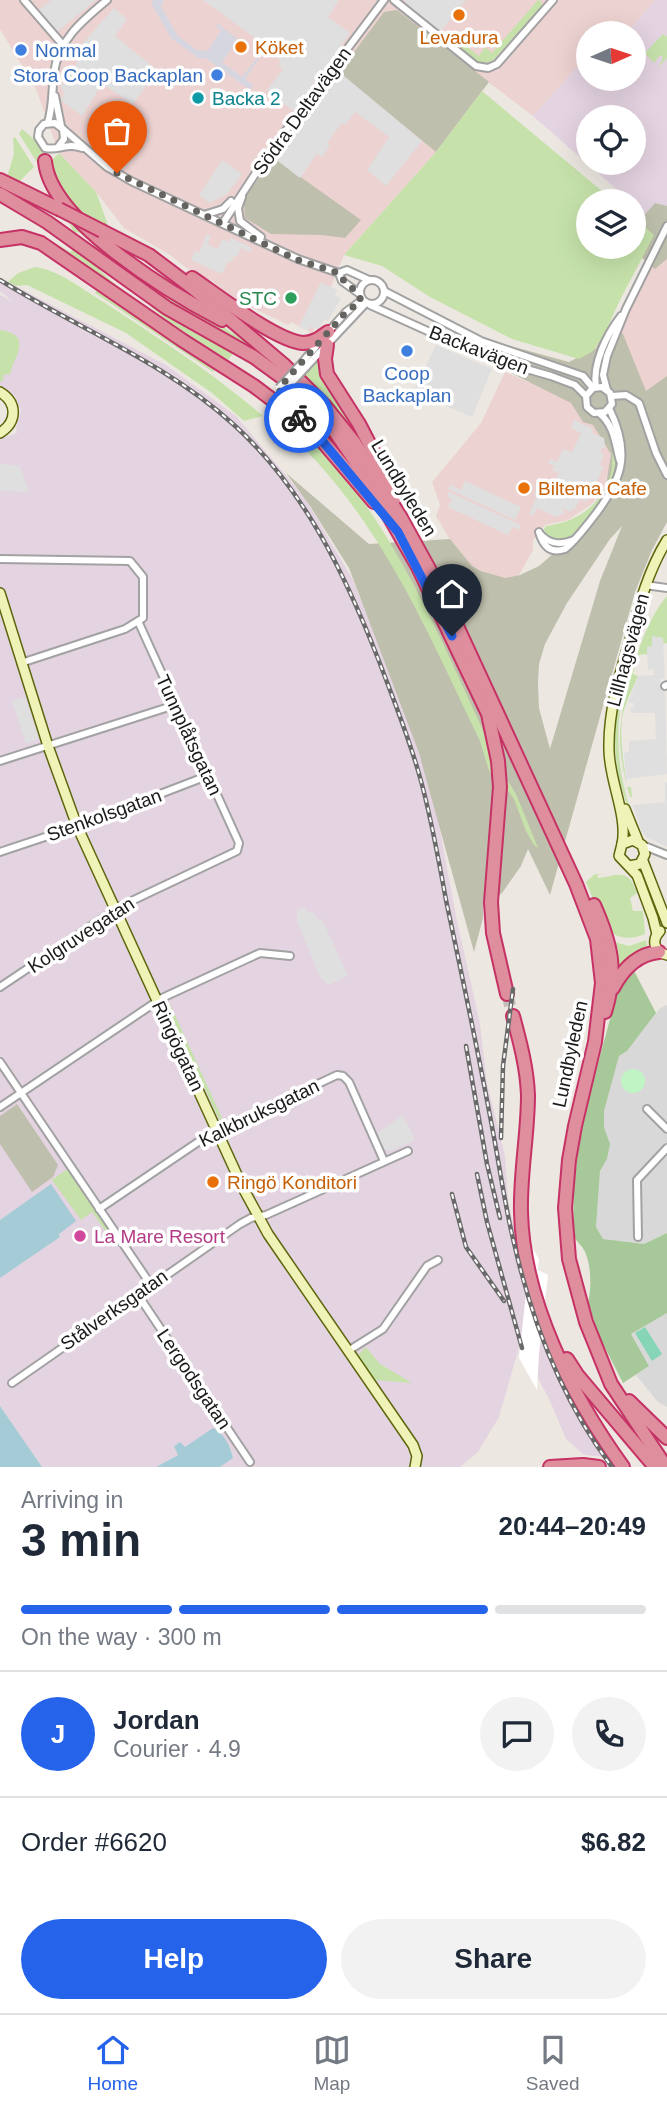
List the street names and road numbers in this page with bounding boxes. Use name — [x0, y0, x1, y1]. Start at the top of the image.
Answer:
street label: Södra Deltavägen — [249, 43, 355, 179]
street label: Backavägen — [426, 321, 532, 379]
street label: Lundbyleden — [367, 436, 441, 540]
street label: Lillhagsvägen — [603, 591, 653, 709]
street label: Tunnplåtsgatan — [152, 672, 226, 798]
street label: Stenkolsgatan — [44, 785, 164, 845]
street label: Kolgruvegatan — [24, 893, 138, 977]
street label: Ringögatan — [148, 998, 208, 1094]
street label: Lundbyleden — [548, 999, 592, 1109]
street label: Kalkbruksgatan — [196, 1075, 322, 1151]
street label: Stålverksgatan — [56, 1265, 172, 1355]
street label: Lergodsgatan — [153, 1325, 235, 1433]

